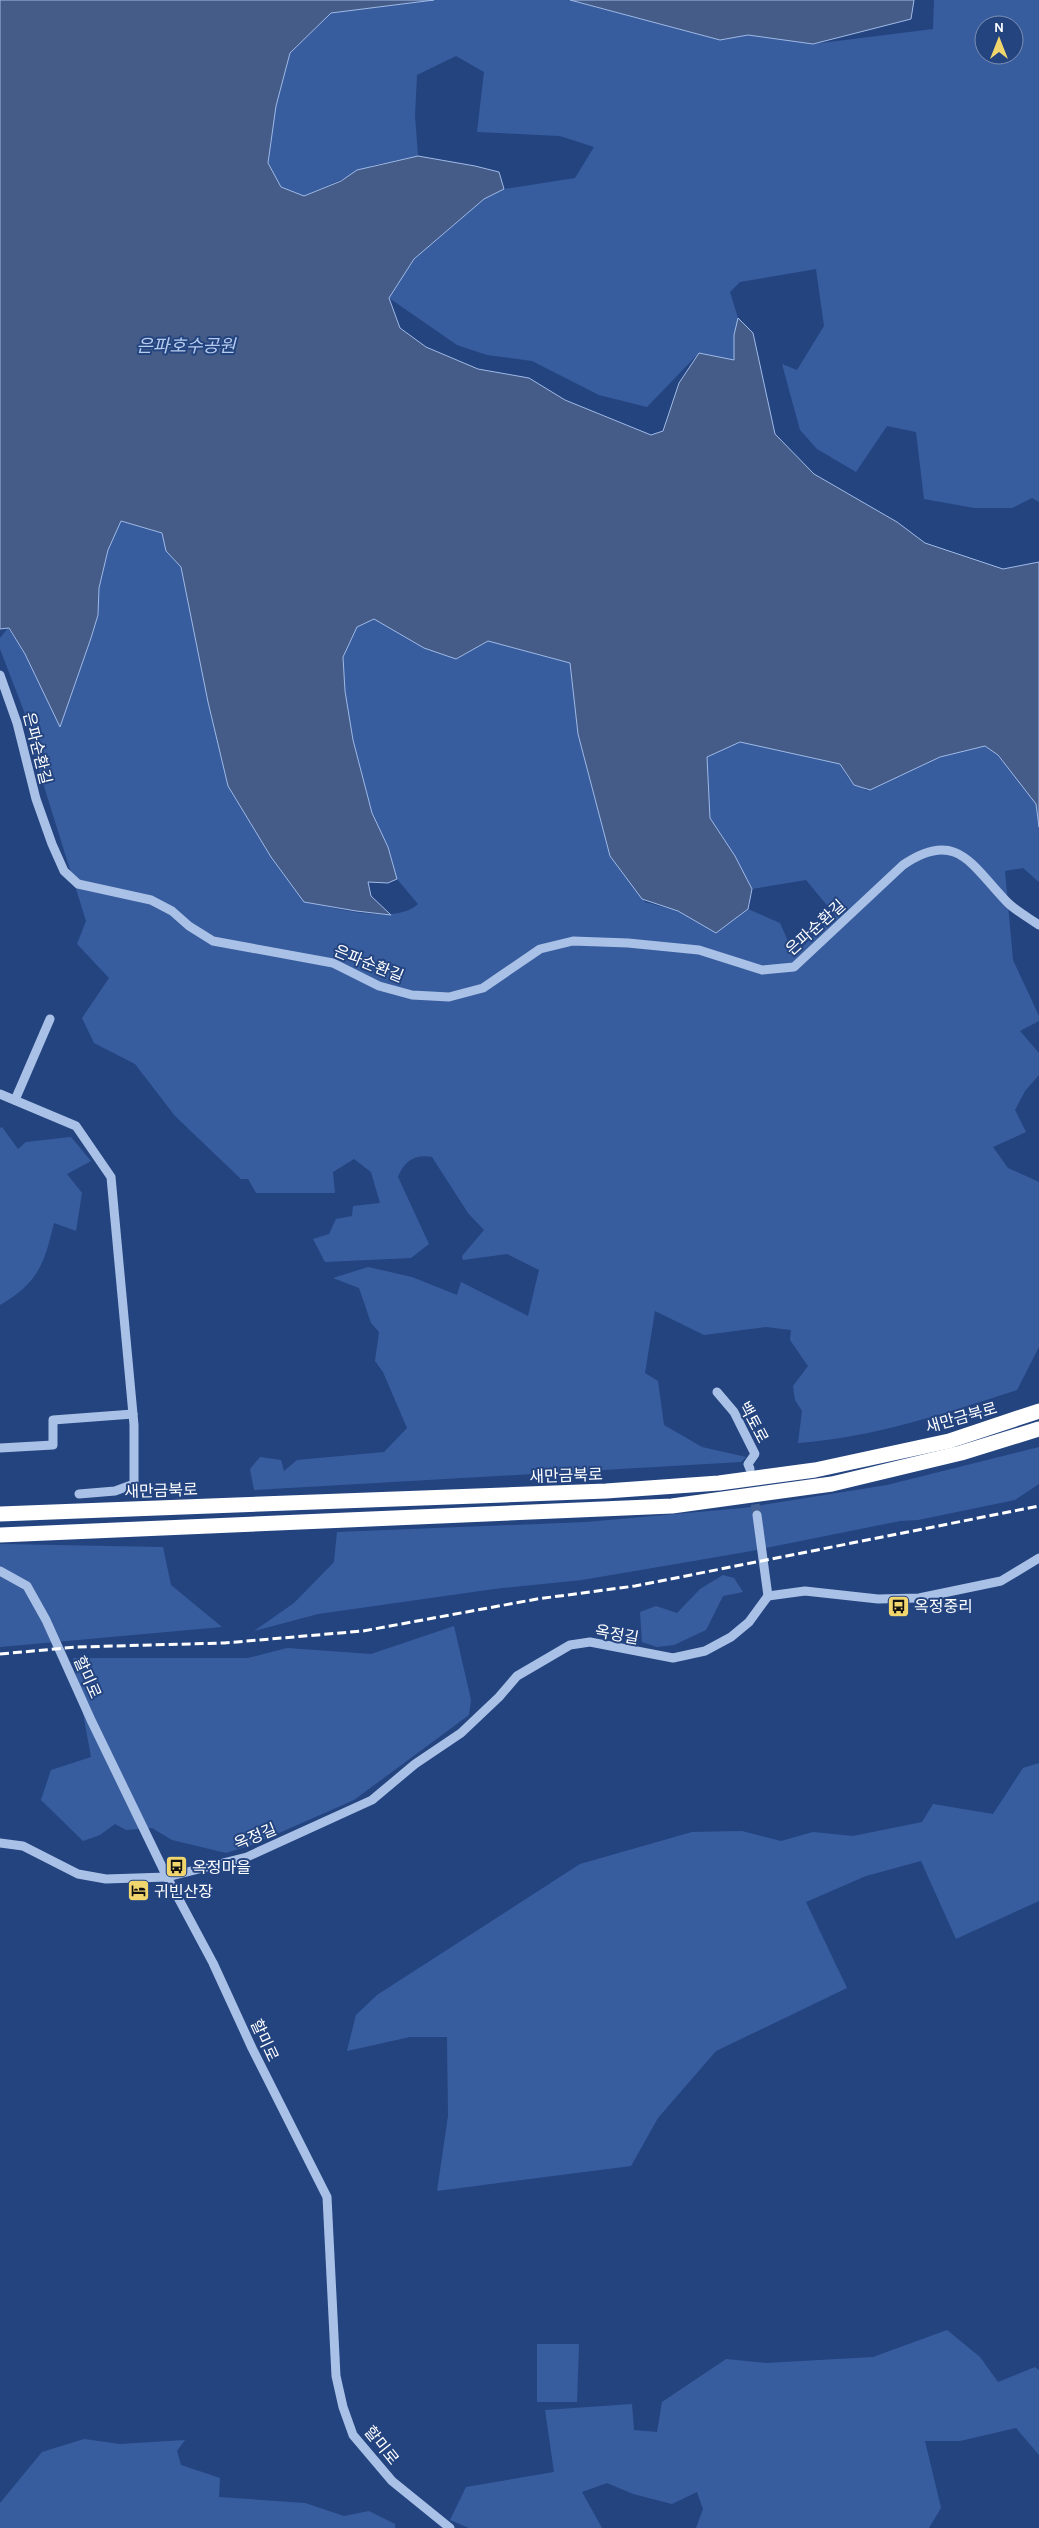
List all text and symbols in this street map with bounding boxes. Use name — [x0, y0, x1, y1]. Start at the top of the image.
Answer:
north arrow — [974, 15, 1024, 65]
text: N — [994, 19, 1004, 36]
water label: 은파호수공원 — [136, 335, 237, 357]
street label: 은파순환길 — [19, 710, 56, 786]
street label: 은파순환길 — [782, 896, 849, 959]
street label: 은파순환길 — [331, 941, 406, 986]
street label: 백토로 — [735, 1398, 772, 1446]
street label: 새만금북로 — [923, 1398, 999, 1437]
street label: 새만금북로 — [529, 1465, 603, 1486]
street label: 새만금북로 — [124, 1480, 198, 1501]
bus stop icon: 옥정중리 — [886, 1594, 910, 1618]
place label: 옥정중리 — [914, 1597, 973, 1616]
street label: 옥정길 — [594, 1621, 640, 1648]
street label: 할미로 — [70, 1653, 105, 1701]
street label: 옥정길 — [231, 1819, 279, 1854]
bus stop icon: 옥정마을 — [164, 1855, 188, 1879]
place label: 옥정마을 — [192, 1858, 251, 1877]
hotel icon: 귀빈산장 — [126, 1879, 150, 1903]
place label: 귀빈산장 — [154, 1882, 213, 1901]
street label: 할미로 — [247, 2016, 283, 2064]
street label: 할미로 — [360, 2422, 403, 2469]

